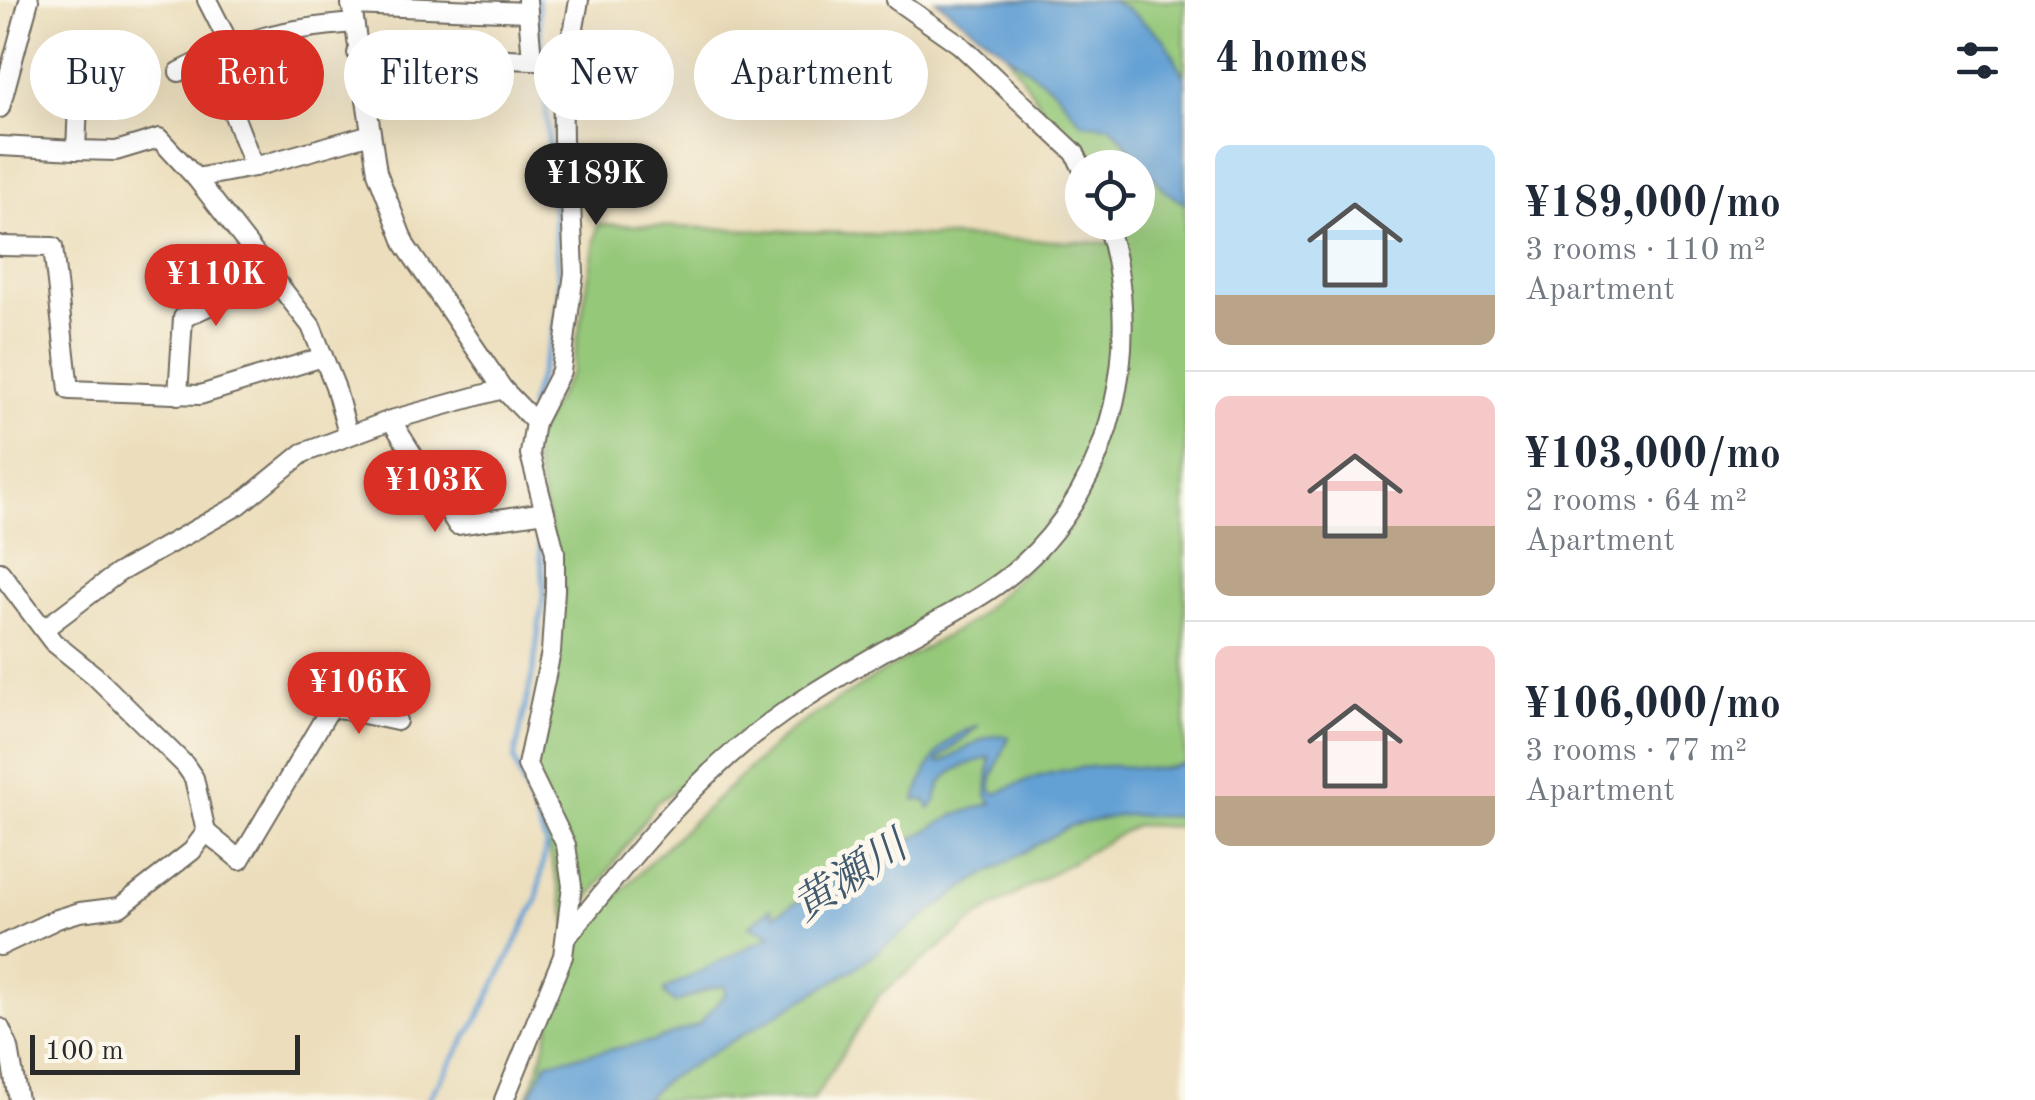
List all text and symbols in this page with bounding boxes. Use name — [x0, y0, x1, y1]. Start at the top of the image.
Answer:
chip: Buy — [30, 30, 161, 120]
chip: Rent — [181, 30, 324, 120]
chip: Filters — [344, 30, 514, 120]
chip: New — [534, 30, 674, 120]
chip: Apartment — [694, 30, 928, 120]
icon: filters — [1950, 33, 2005, 88]
text: 4 homes — [1215, 39, 1367, 81]
pin: ¥189K — [526, 143, 666, 228]
map controls — [1065, 150, 1155, 240]
button: locate — [1065, 150, 1155, 240]
text: ¥189K — [547, 159, 645, 191]
text: ¥189,000/mo — [1525, 184, 1781, 226]
icon: home — [1295, 185, 1415, 305]
text: 3 rooms · 110 m² — [1525, 235, 1766, 267]
pin: ¥110K — [146, 244, 286, 329]
text: ¥110K — [167, 260, 265, 292]
text: Apartment — [1525, 275, 1675, 307]
text: ¥103,000/mo — [1525, 435, 1781, 477]
icon: home — [1295, 436, 1415, 556]
pin: ¥103K — [365, 450, 505, 535]
text: ¥103K — [386, 466, 484, 498]
text: 2 rooms · 64 m² — [1525, 486, 1747, 518]
text: Apartment — [1525, 526, 1675, 558]
pin: ¥106K — [289, 652, 429, 737]
text: ¥106K — [310, 668, 408, 700]
text: ¥106,000/mo — [1525, 685, 1781, 727]
icon: home — [1295, 686, 1415, 806]
text: 3 rooms · 77 m² — [1525, 736, 1747, 768]
text: Apartment — [1525, 776, 1675, 808]
water label: 黄瀬川 — [785, 821, 919, 930]
scale bar — [30, 1030, 300, 1074]
text: 100 m — [45, 1038, 124, 1066]

